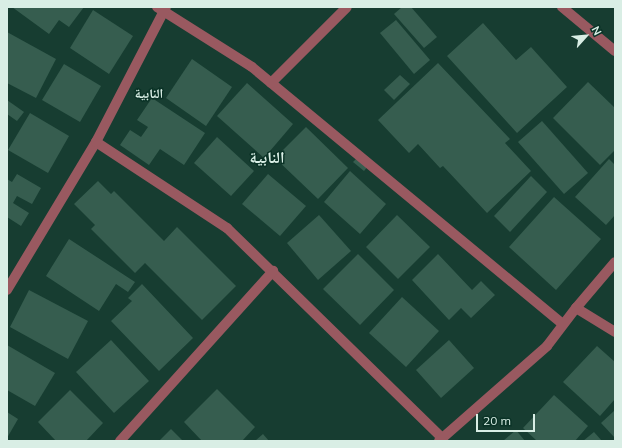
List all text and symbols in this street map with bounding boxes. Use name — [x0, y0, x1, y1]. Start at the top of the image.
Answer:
north arrow — [566, 16, 606, 56]
text: N — [589, 24, 605, 37]
district label: النابية — [135, 85, 163, 101]
district label: النابية — [250, 147, 284, 167]
scale bar — [478, 406, 537, 432]
text: 20 m — [483, 413, 511, 428]

